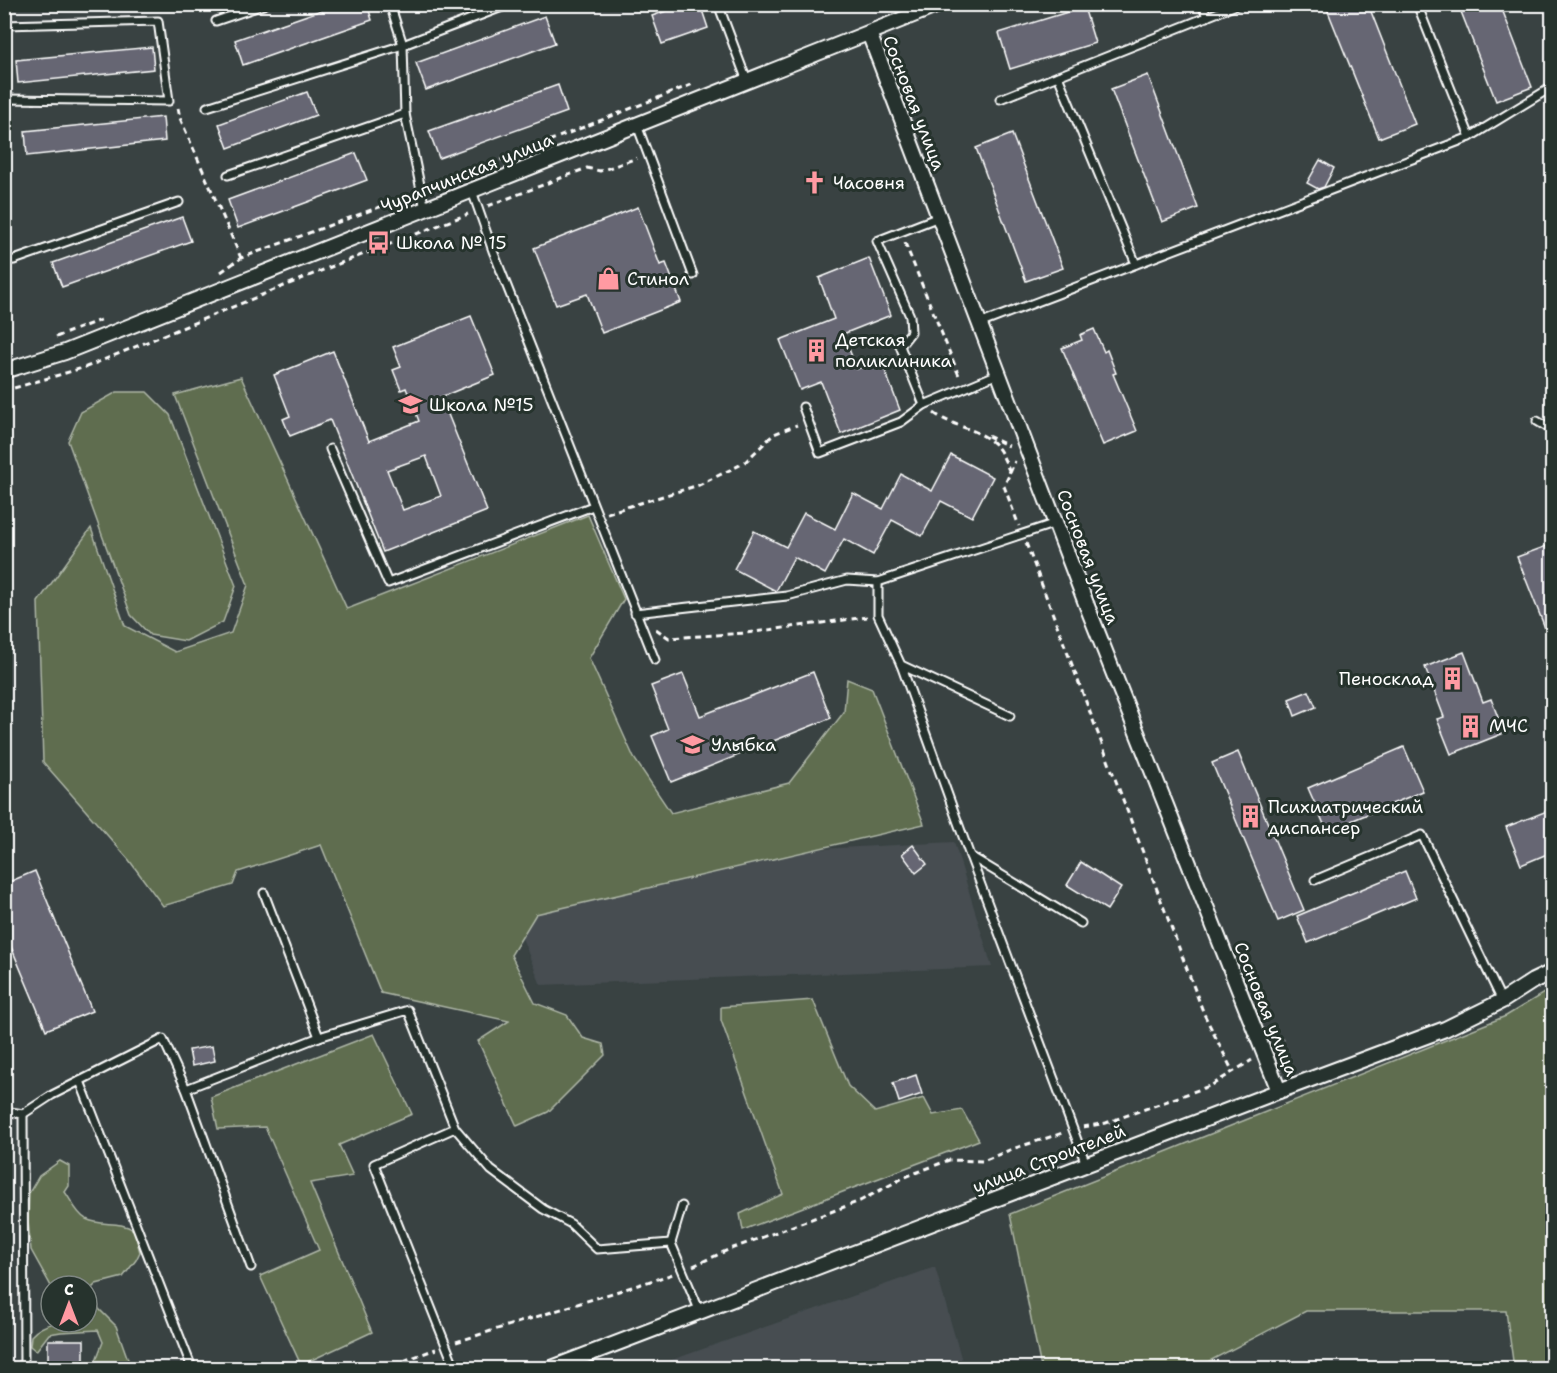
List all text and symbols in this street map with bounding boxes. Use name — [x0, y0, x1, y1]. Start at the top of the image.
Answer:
street label: Сосновая улица — [877, 32, 951, 174]
street label: Чурапчинская улица — [377, 127, 557, 219]
church icon: Часовня — [802, 170, 828, 196]
place label: Часовня — [833, 171, 905, 195]
bus stop icon: Школа № 15 — [365, 230, 391, 256]
place label: Школа № 15 — [396, 231, 507, 255]
shop icon: Стинол — [596, 266, 622, 292]
place label: Стинол — [627, 267, 689, 291]
place label: Детская поликлиника — [835, 328, 952, 373]
building icon: Детская поликлиника — [804, 337, 830, 363]
school or university icon: Школа №15 — [398, 392, 424, 418]
place label: Школа №15 — [429, 393, 533, 417]
street label: Сосновая улица — [1051, 486, 1125, 628]
building icon: Пеносклад — [1439, 666, 1465, 692]
place label: Пеносклад — [1339, 667, 1435, 691]
building icon: МЧС — [1458, 713, 1484, 739]
place label: МЧС — [1489, 714, 1528, 738]
school or university icon: Улыбка — [680, 732, 706, 758]
place label: Улыбка — [711, 733, 776, 757]
place label: Психиатрический диспансер — [1268, 795, 1424, 840]
building icon: Психиатрический диспансер — [1237, 804, 1263, 830]
street label: Сосновая улица — [1228, 938, 1304, 1080]
street label: улица Строителей — [969, 1119, 1129, 1199]
north arrow — [39, 1274, 99, 1334]
text: С — [64, 1279, 74, 1300]

